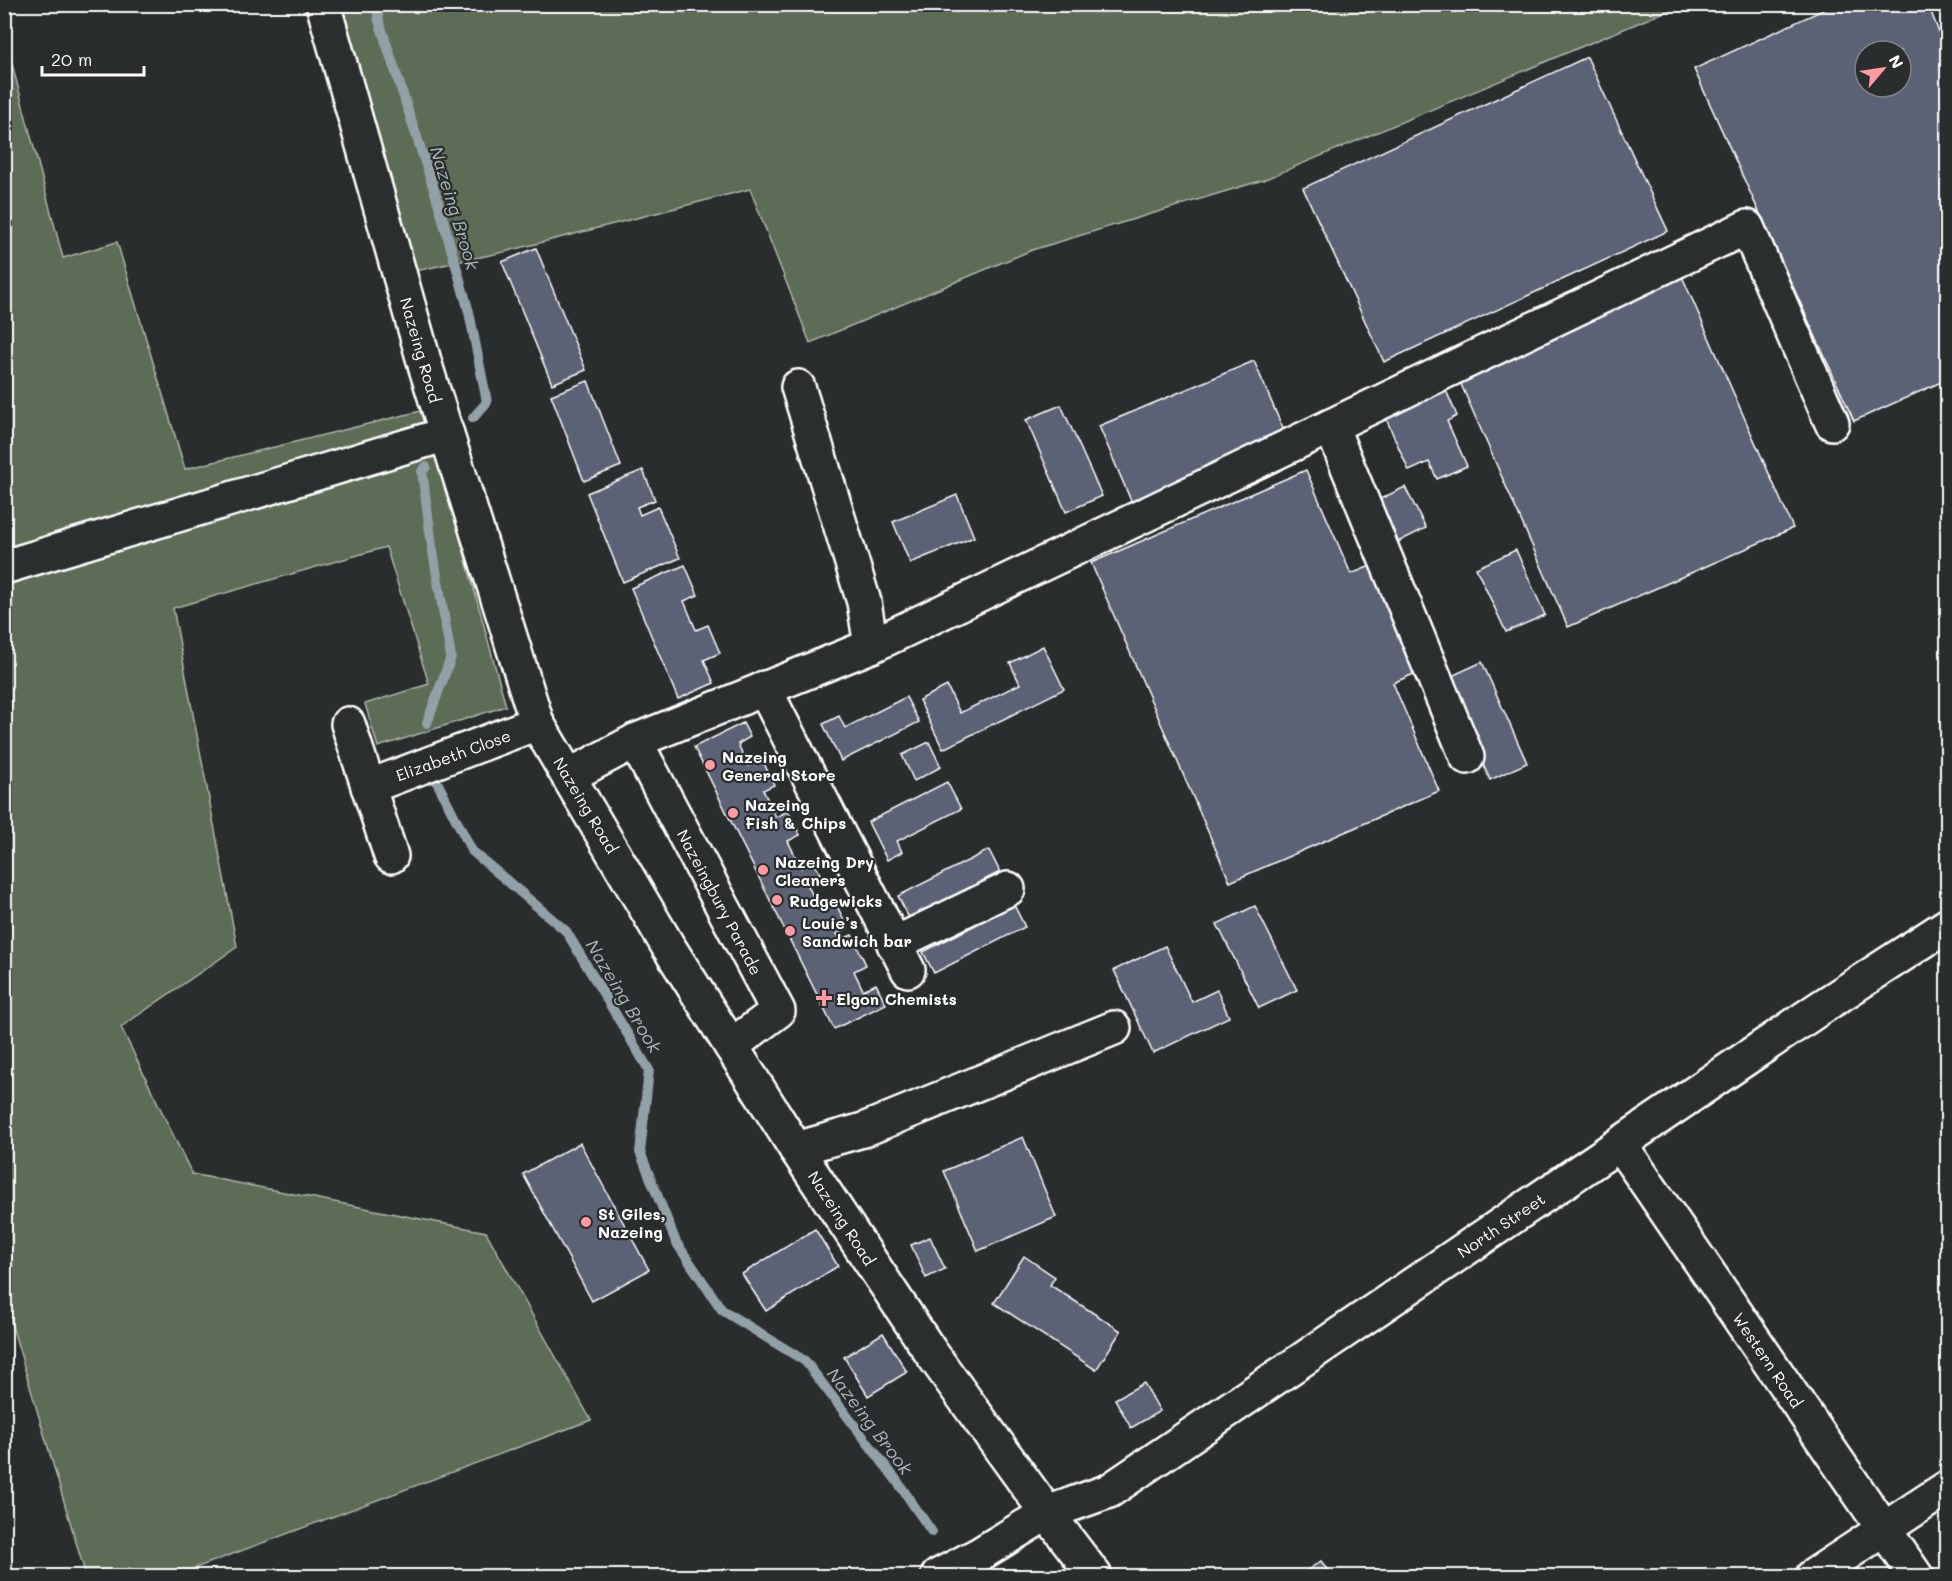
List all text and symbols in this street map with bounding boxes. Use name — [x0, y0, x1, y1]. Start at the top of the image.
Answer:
scale bar — [42, 39, 144, 77]
north arrow — [1853, 39, 1913, 99]
text: 20 m — [51, 47, 92, 71]
text: N — [1884, 51, 1909, 72]
water label: Nazeing Brook — [425, 143, 485, 273]
street label: Nazeing Road — [396, 295, 446, 405]
street label: Elizabeth Close — [393, 724, 513, 786]
place label: Nazeing General Store — [722, 746, 836, 785]
street label: Nazeing Road — [549, 753, 623, 857]
marker: Nazeing General Store — [703, 758, 717, 772]
place label: Nazeing Fish & Chips — [745, 794, 846, 833]
marker: Nazeing Fish & Chips — [726, 806, 740, 820]
street label: Nazeingbury Parade — [673, 826, 767, 978]
place label: Nazeing Dry Cleaners — [775, 851, 874, 890]
marker: Nazeing Dry Cleaners — [756, 863, 770, 877]
place label: Rudgewicks — [789, 890, 882, 911]
marker: Rudgewicks — [770, 893, 784, 907]
place label: Louie’s Sandwich bar — [802, 912, 912, 951]
marker: Louie’s Sandwich bar — [783, 924, 797, 938]
water label: Nazeing Brook — [581, 935, 668, 1058]
place label: Elgon Chemists — [836, 988, 957, 1009]
marker: Elgon Chemists — [817, 991, 831, 1005]
street label: Nazeing Road — [804, 1167, 880, 1269]
street label: North Street — [1453, 1188, 1549, 1262]
place label: St Giles, Nazeing — [598, 1203, 666, 1242]
marker: St Giles, Nazeing — [579, 1215, 593, 1229]
street label: Western Road — [1728, 1308, 1808, 1412]
water label: Nazeing Brook — [822, 1362, 918, 1480]

